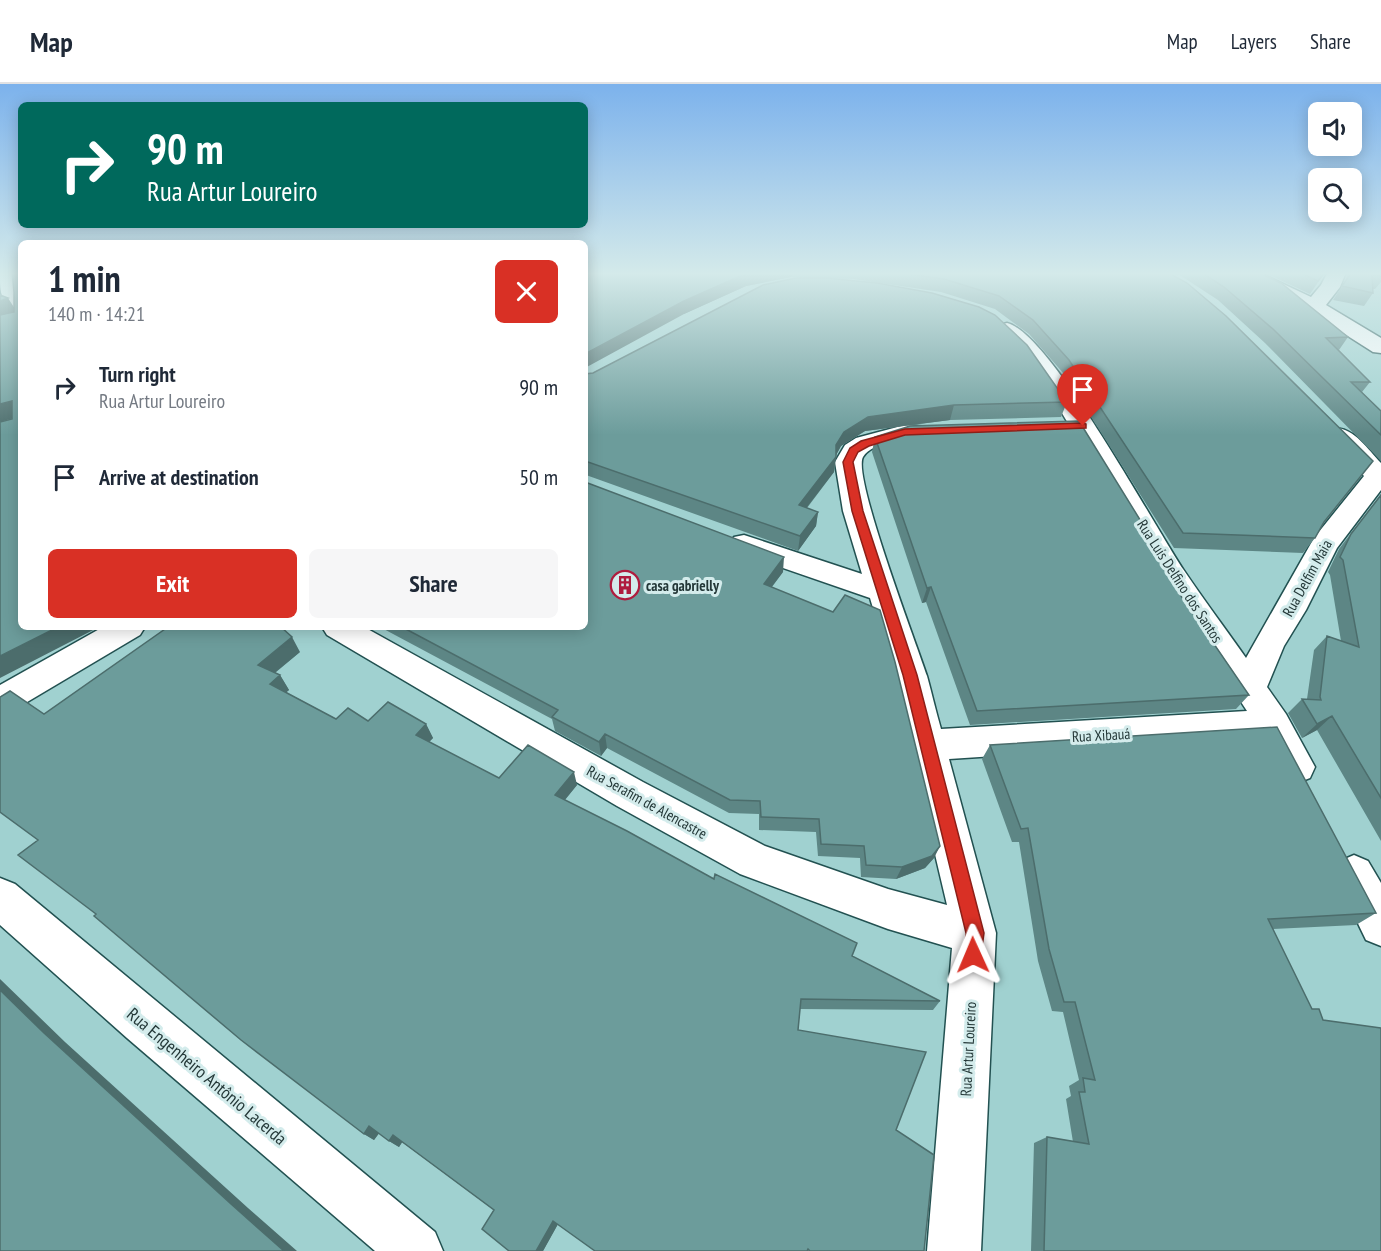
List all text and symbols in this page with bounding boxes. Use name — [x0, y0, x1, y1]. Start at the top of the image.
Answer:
text: Map — [30, 23, 73, 60]
text: Map — [1167, 28, 1198, 55]
text: Layers — [1231, 28, 1277, 55]
text: Share — [1310, 28, 1351, 55]
map controls — [1308, 102, 1362, 222]
button: sound — [1308, 102, 1362, 156]
text: 90 m — [147, 121, 224, 176]
icon: right — [48, 126, 126, 204]
button: search — [1308, 168, 1362, 222]
text: Rua Artur Loureiro — [147, 174, 317, 208]
text: 1 min — [48, 255, 121, 302]
button: close — [495, 260, 558, 323]
text: 140 m · 14:21 — [48, 301, 145, 327]
text: Turn right — [99, 360, 176, 388]
pin — [1057, 364, 1108, 426]
icon: right — [48, 371, 81, 404]
text: 90 m — [519, 373, 558, 401]
icon: arrive — [1066, 373, 1099, 406]
text: Rua Artur Loureiro — [99, 388, 225, 414]
icon: arrive — [48, 461, 81, 494]
text: Arrive at destination — [99, 463, 259, 491]
text: 50 m — [519, 463, 558, 491]
street label: Rua Luís Delfino dos Santos — [1133, 516, 1227, 646]
street label: Rua Delfim Maia — [1278, 536, 1336, 620]
button: Exit — [48, 549, 297, 618]
button: Share — [309, 549, 558, 618]
building icon: casa gabrielly — [609, 569, 641, 601]
place label: casa gabrielly — [646, 576, 720, 595]
street label: Rua Xibauá — [1071, 724, 1131, 746]
street label: Rua Serafim de Alencastre — [583, 761, 711, 843]
position arrow — [941, 923, 1005, 987]
street label: Rua Artur Loureiro — [956, 1001, 980, 1097]
street label: Rua Engenheiro Antônio Lacerda — [122, 1002, 292, 1150]

